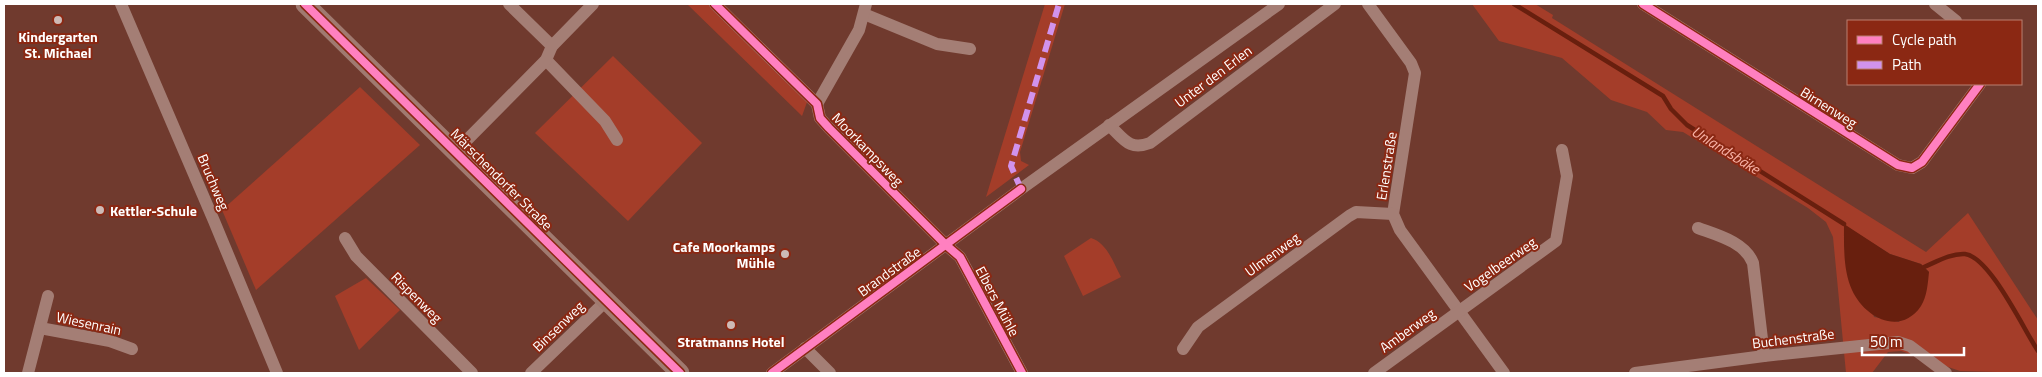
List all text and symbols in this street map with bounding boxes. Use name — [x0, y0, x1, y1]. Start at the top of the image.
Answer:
marker: Kindergarten St. Michael — [52, 14, 64, 26]
legend — [1847, 20, 2022, 85]
place label: Kindergarten St. Michael — [18, 26, 98, 63]
text: Cycle path — [1892, 28, 1957, 51]
street label: Unter den Erlen — [1170, 40, 1256, 112]
text: Path — [1892, 53, 1922, 76]
street label: Birnenweg — [1797, 81, 1861, 133]
street label: Moorkampsweg — [827, 107, 909, 191]
water label: Unlandsbäke — [1687, 120, 1766, 181]
street label: Märschendorfer Straße — [446, 123, 558, 235]
street label: Erlenstraße — [1370, 130, 1402, 202]
street label: Bruchweg — [193, 151, 235, 213]
place label: Kettler-Schule — [110, 200, 197, 221]
marker: Kettler-Schule — [94, 204, 106, 216]
street label: Ulmenweg — [1240, 227, 1304, 281]
street label: Vogelbeerweg — [1460, 231, 1540, 297]
place label: Cafe Moorkamps Mühle — [673, 236, 775, 273]
street label: Brandstraße — [853, 241, 925, 301]
marker: Cafe Moorkamps Mühle — [779, 248, 791, 260]
street label: Elbers Mühle — [971, 262, 1025, 340]
street label: Rispenweg — [387, 267, 447, 327]
street label: Binsenweg — [527, 296, 589, 356]
street label: Amberweg — [1375, 303, 1439, 357]
street label: Wiesenrain — [54, 306, 124, 340]
marker: Stratmanns Hotel — [725, 319, 737, 331]
street label: Buchenstraße — [1751, 323, 1835, 353]
scale bar — [1862, 324, 1964, 356]
text: 50 m — [1870, 330, 1903, 353]
place label: Stratmanns Hotel — [677, 331, 785, 352]

